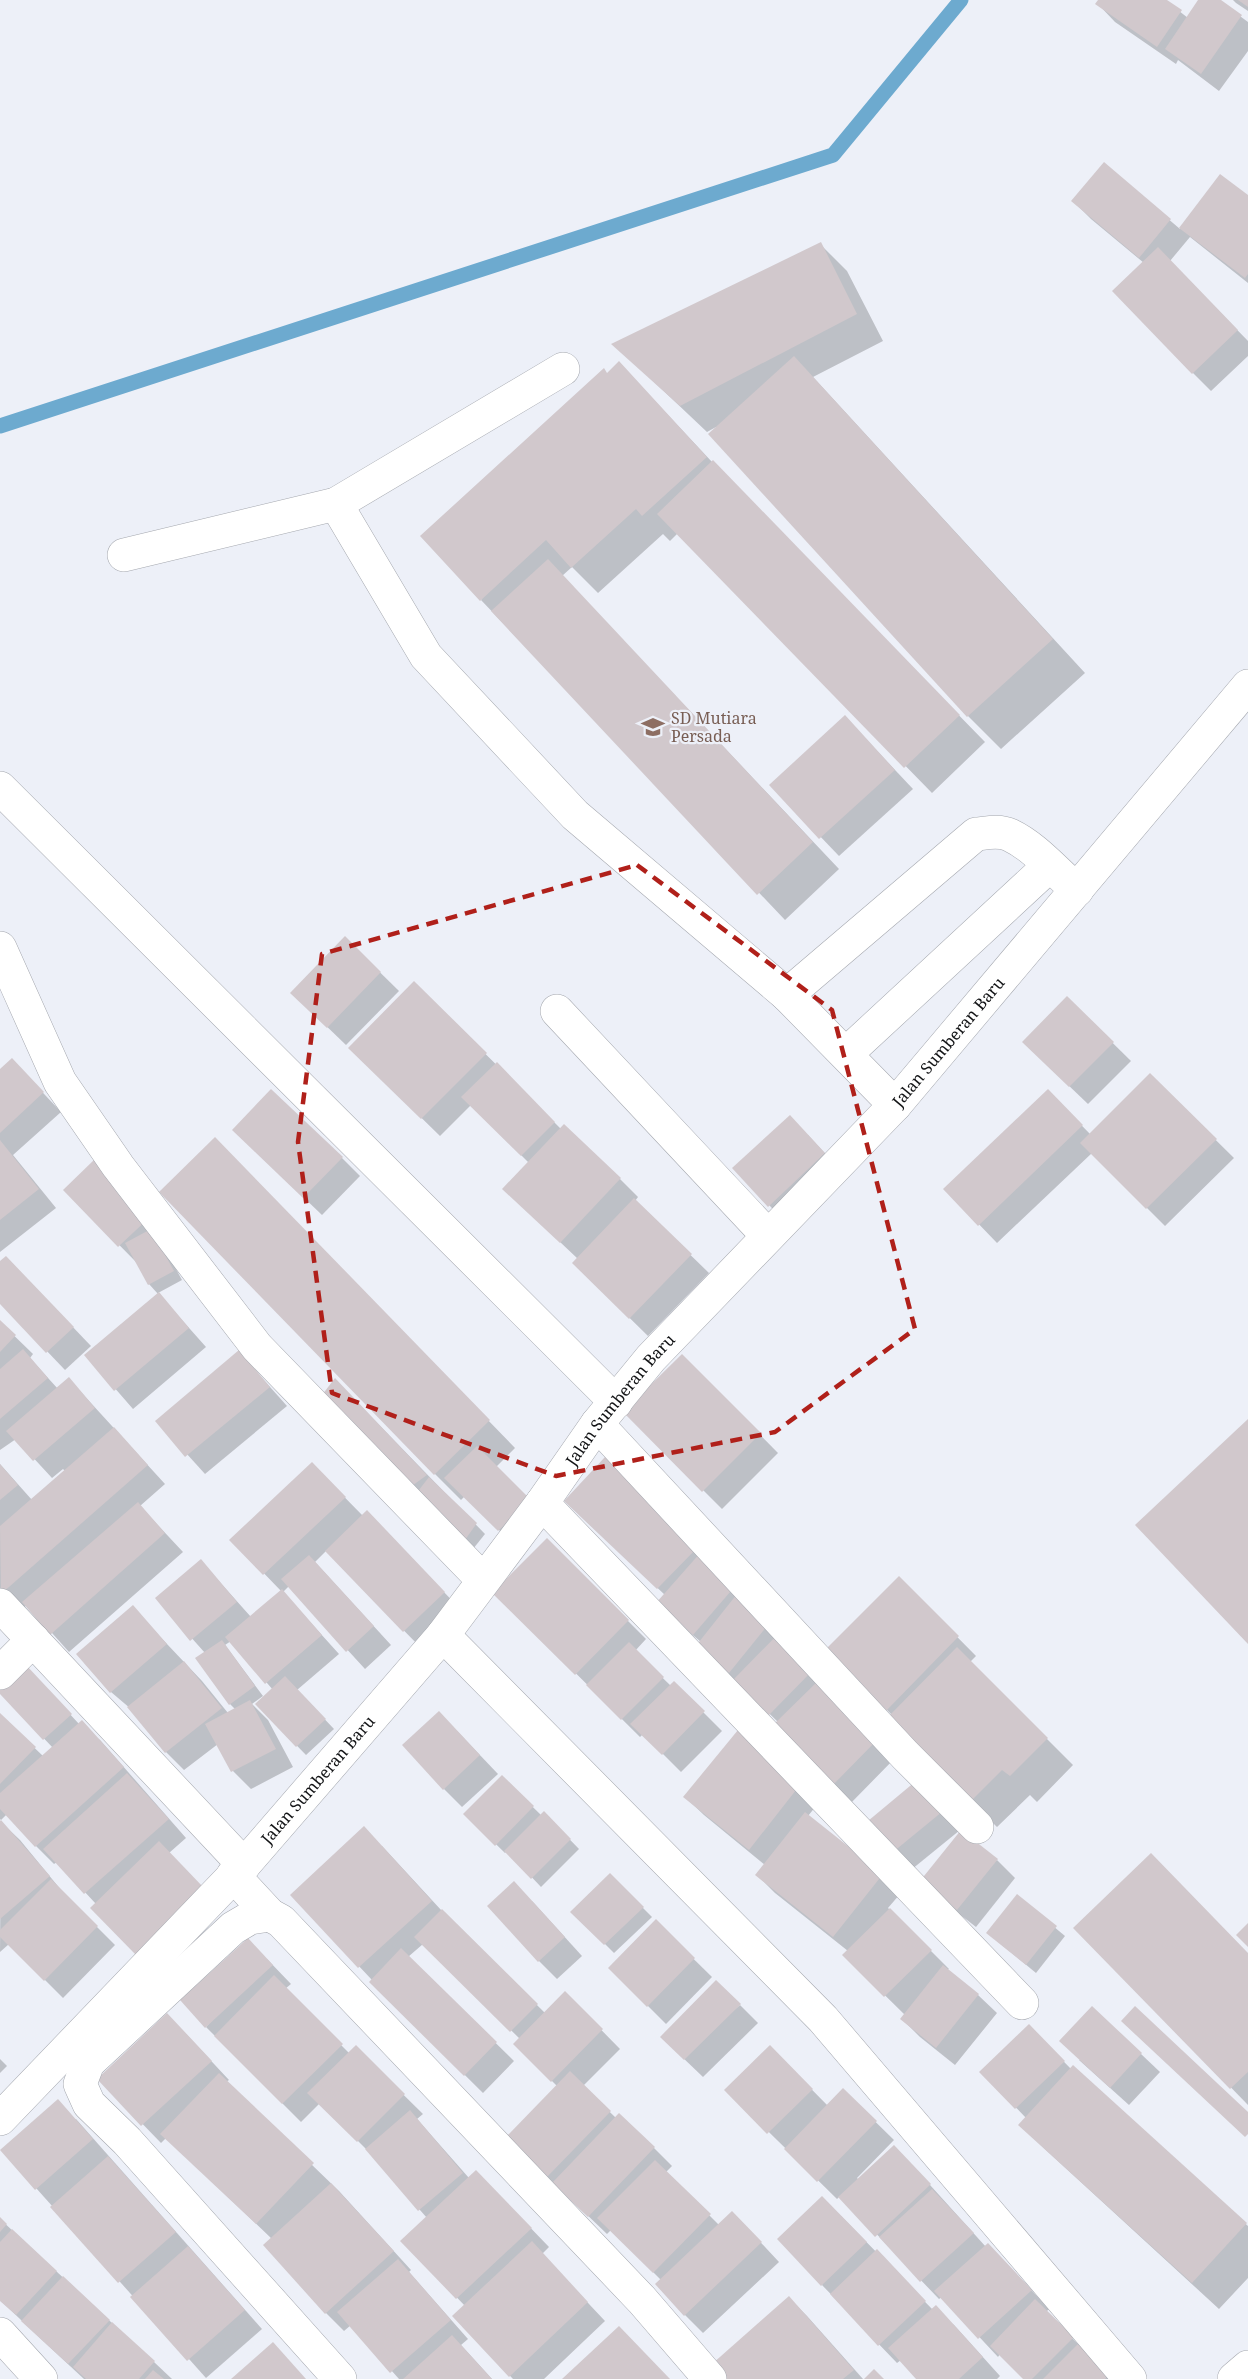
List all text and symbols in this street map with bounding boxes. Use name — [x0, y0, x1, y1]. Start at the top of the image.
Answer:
place label: SD Mutiara Persada — [671, 707, 757, 747]
school or university icon: SD Mutiara Persada — [640, 714, 666, 740]
street label: Jalan Sumberan Baru — [886, 972, 1009, 1112]
street label: Jalan Sumberan Baru — [560, 1329, 680, 1471]
street label: Jalan Sumberan Baru — [255, 1711, 380, 1850]

